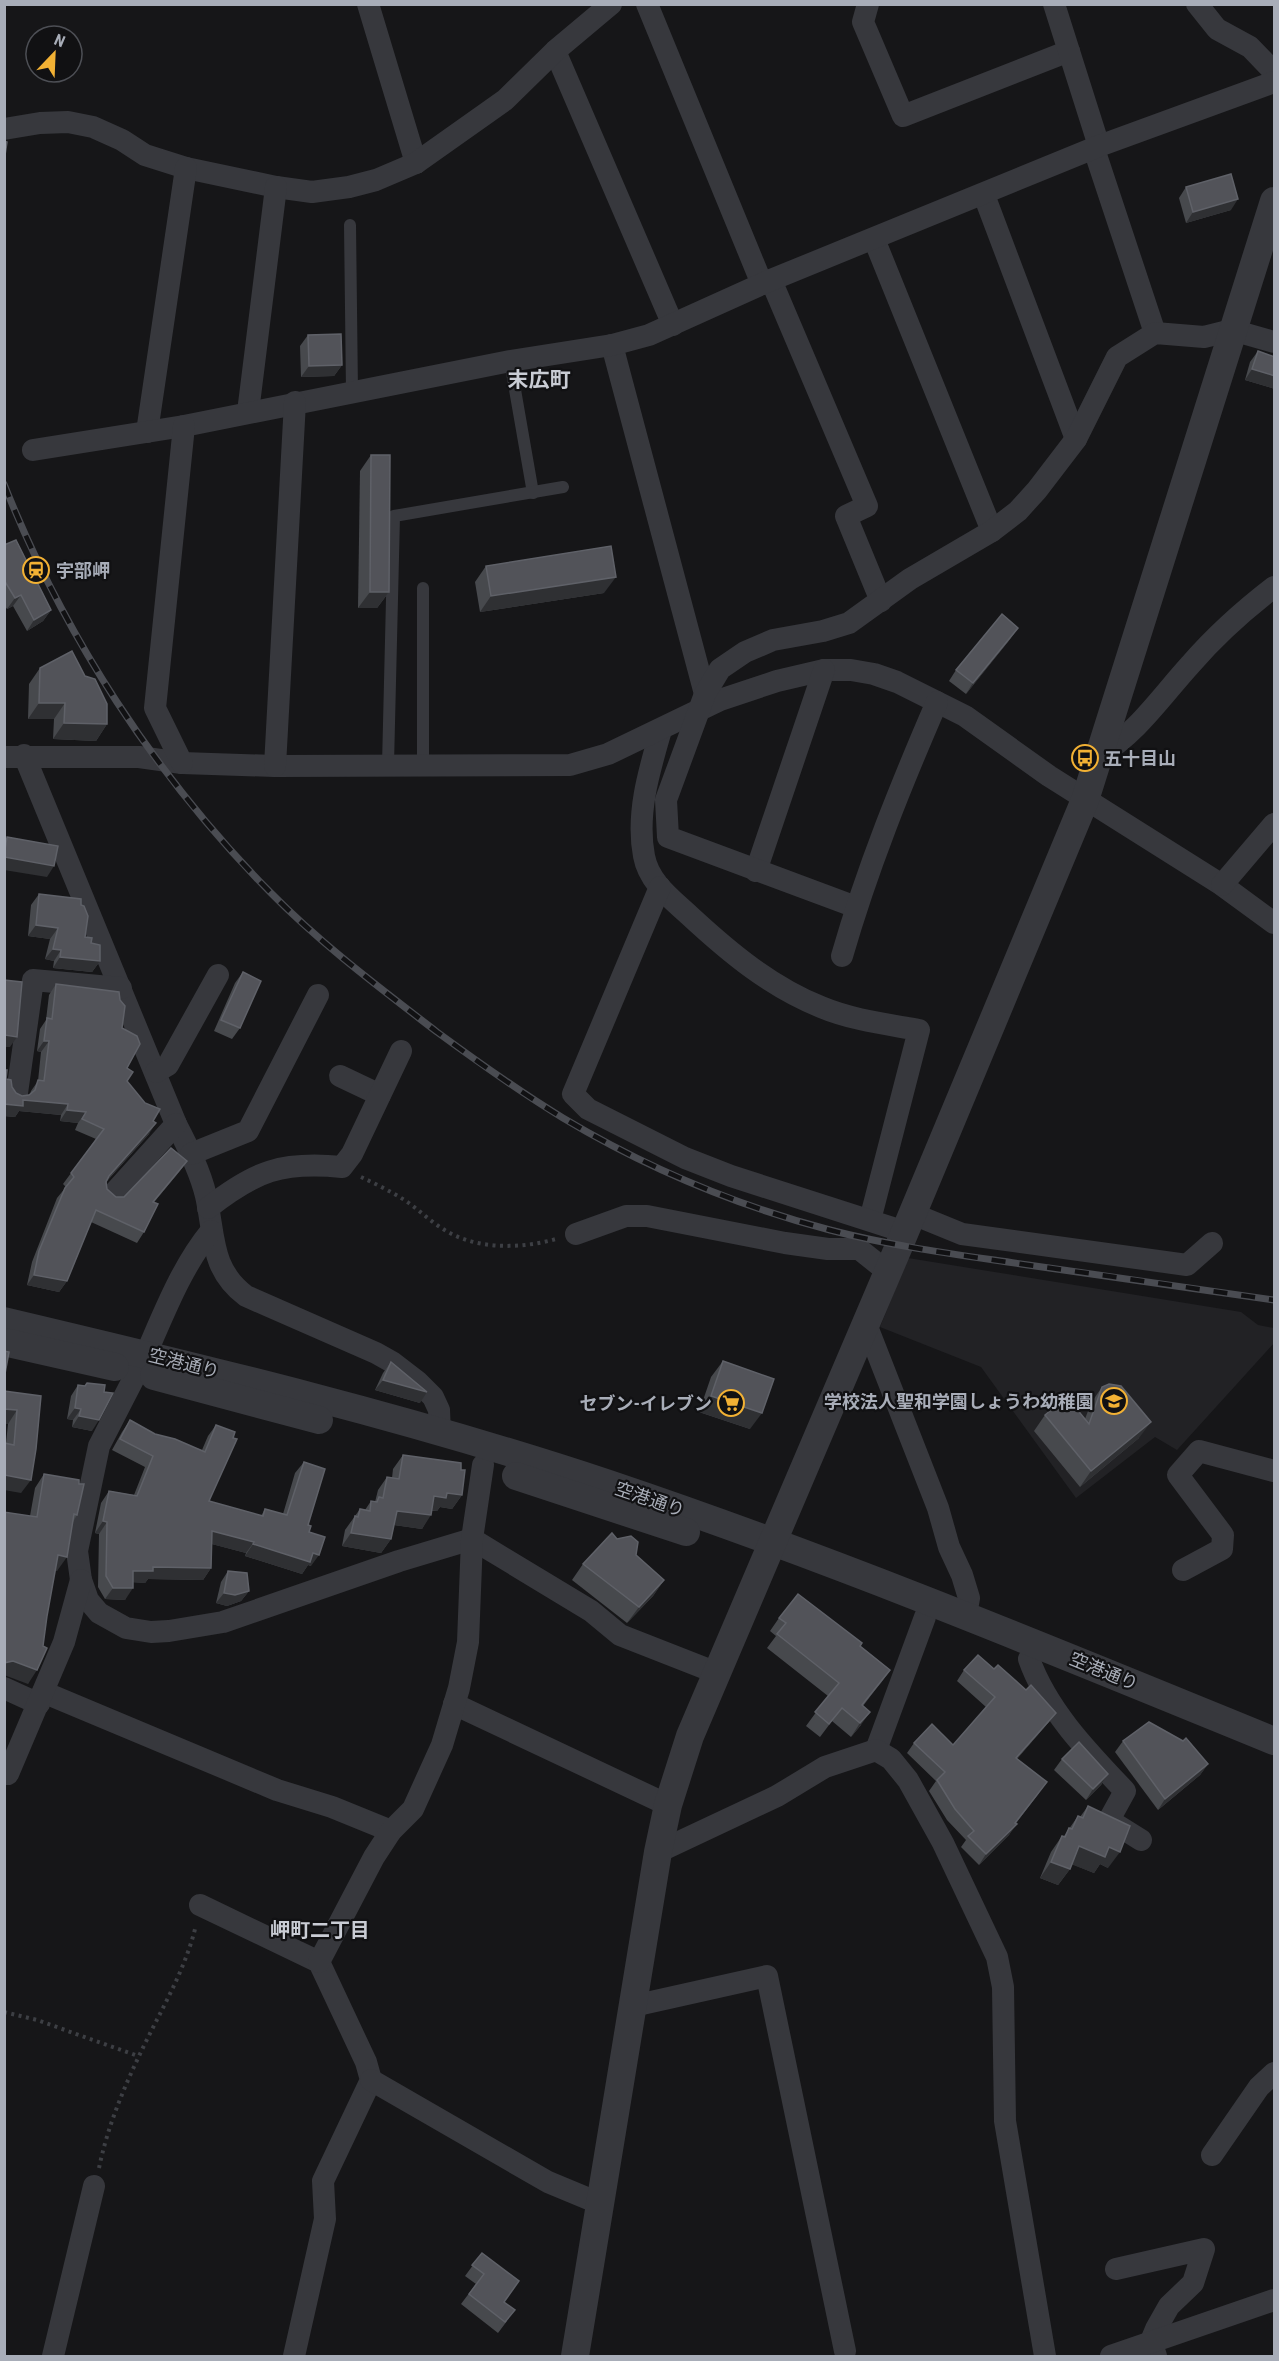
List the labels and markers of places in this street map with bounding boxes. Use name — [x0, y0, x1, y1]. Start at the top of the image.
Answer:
station icon: 宇部岬 — [21, 555, 51, 585]
place label: 宇部岬 — [56, 560, 110, 581]
bus stop icon: 五十目山 — [1070, 743, 1100, 773]
place label: 五十目山 — [1104, 748, 1176, 769]
school or university icon: 学校法人聖和学園しょうわ幼稚園 — [1099, 1386, 1129, 1416]
supermarket icon: セブン-イレブン — [716, 1388, 746, 1418]
place label: 学校法人聖和学園しょうわ幼稚園 — [824, 1391, 1094, 1412]
place label: セブン-イレブン — [580, 1393, 712, 1414]

